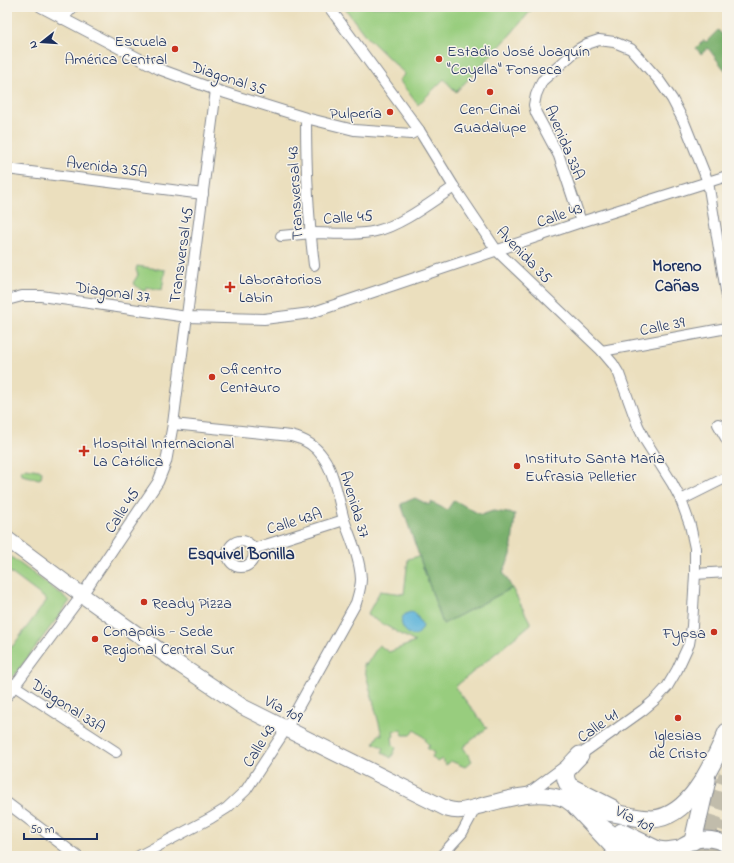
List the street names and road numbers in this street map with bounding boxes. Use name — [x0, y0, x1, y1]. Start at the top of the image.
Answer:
street label: Diagonal 35 — [187, 55, 269, 102]
street label: Avenida 33A — [538, 102, 591, 184]
street label: Transversal 43 — [282, 145, 310, 241]
street label: Avenida 35A — [65, 151, 149, 185]
street label: Calle 43 — [533, 197, 586, 235]
street label: Calle 45 — [323, 204, 374, 232]
street label: Transversal 45 — [163, 206, 201, 305]
street label: Avenida 35 — [490, 221, 557, 290]
street label: Diagonal 37 — [73, 276, 152, 310]
street label: Calle 39 — [638, 311, 687, 343]
street label: Avenida 37 — [332, 468, 376, 542]
street label: Calle 45 — [99, 484, 146, 538]
street label: Calle 43A — [264, 502, 325, 542]
street label: Diagonal 33A — [25, 673, 110, 740]
street label: Vía 109 — [259, 689, 307, 730]
street label: Calle 41 — [573, 704, 624, 750]
street label: Calle 43 — [237, 720, 282, 772]
street label: Vía 109 — [610, 799, 658, 840]

